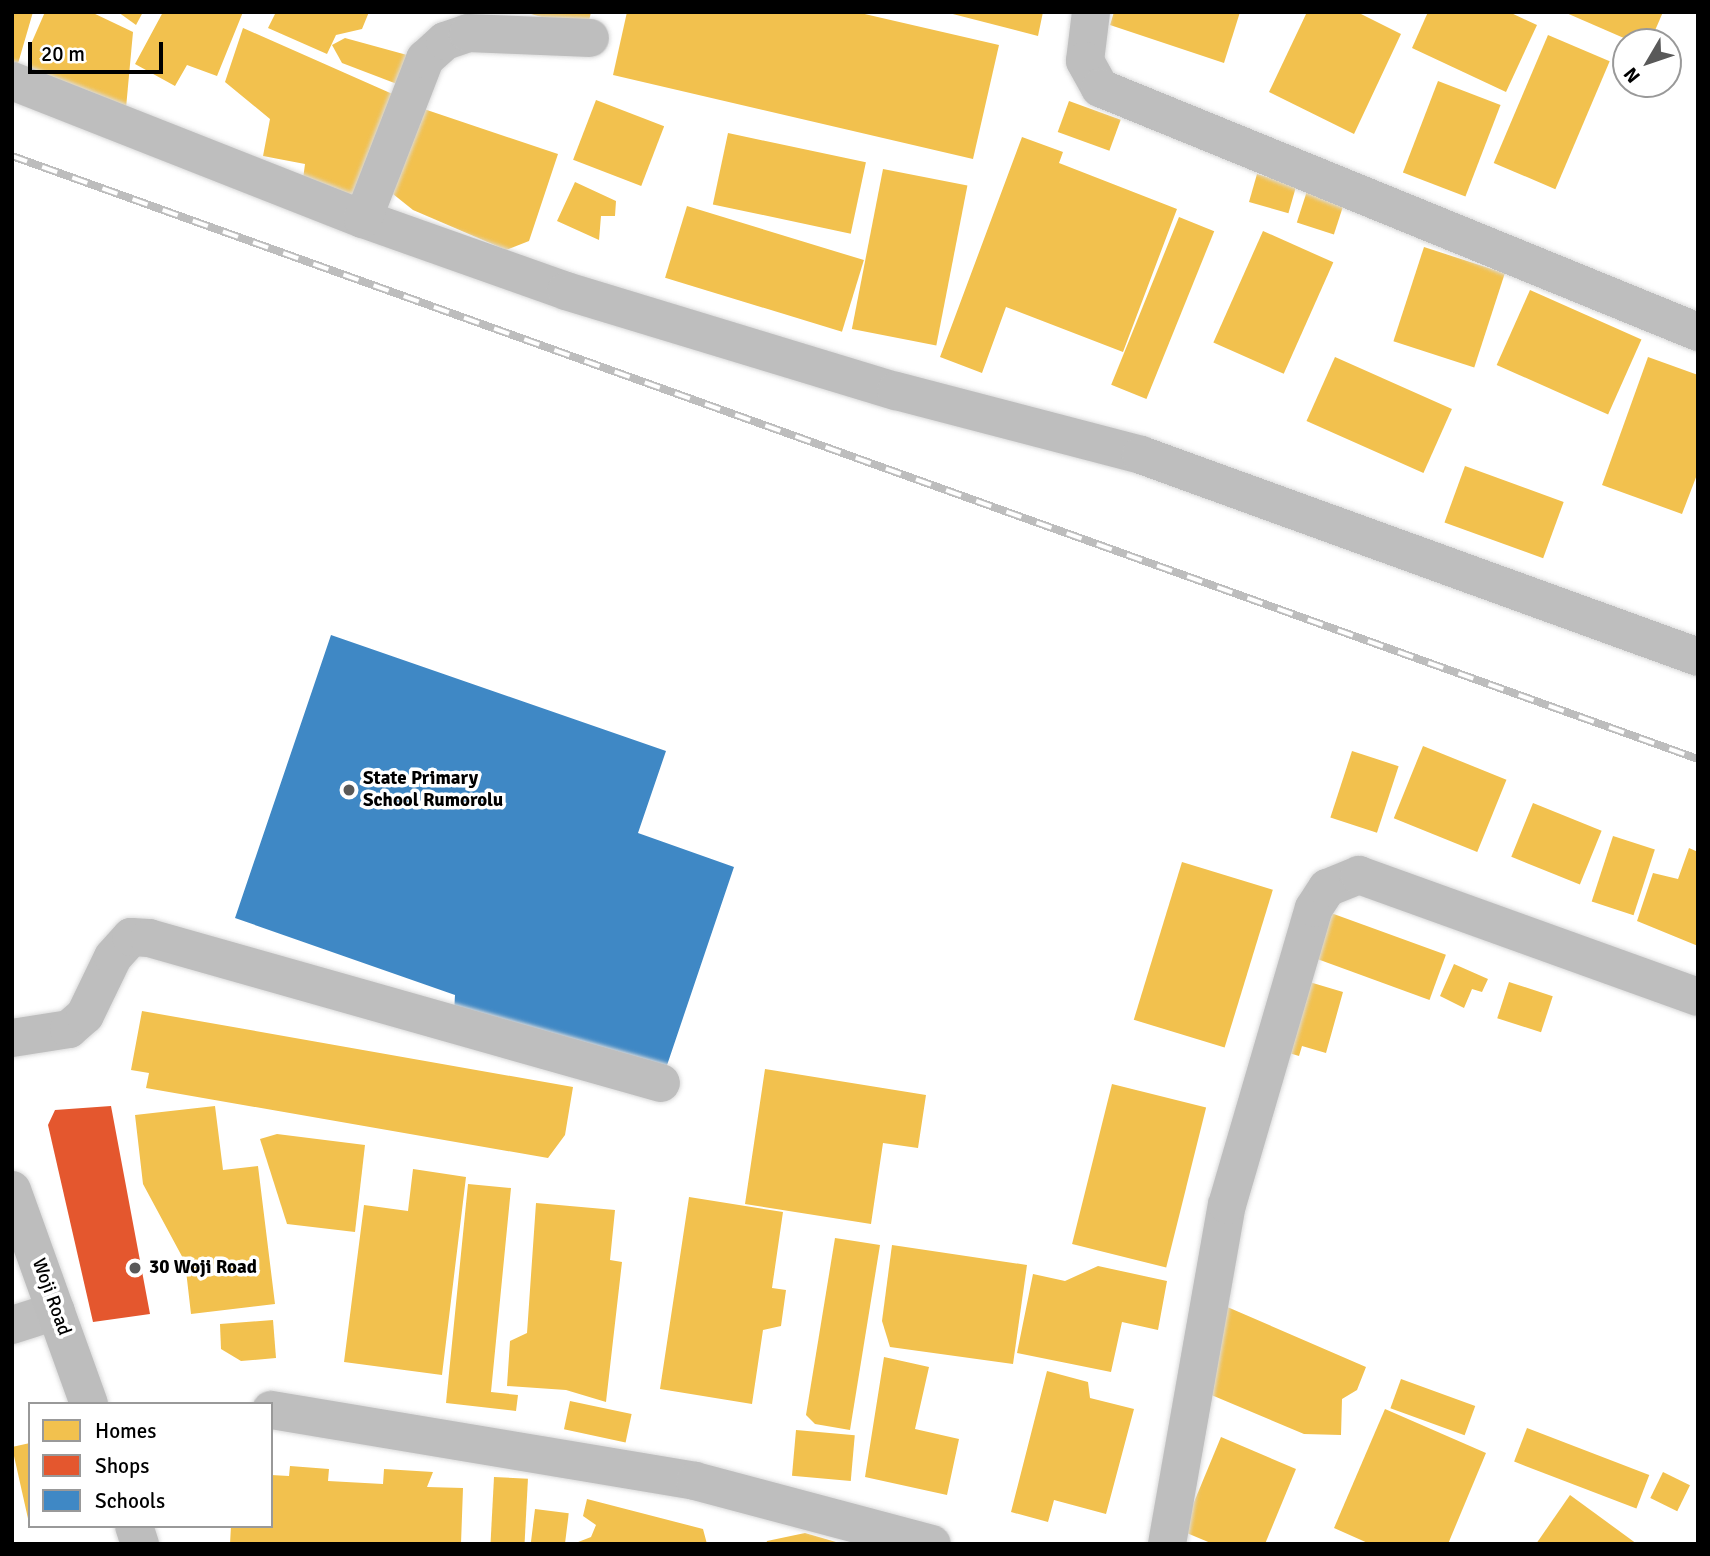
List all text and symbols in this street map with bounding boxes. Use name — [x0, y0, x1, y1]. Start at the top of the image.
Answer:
scale bar — [32, 28, 166, 72]
north arrow — [1612, 28, 1682, 98]
text: 20 m — [41, 41, 85, 67]
text: N — [1619, 62, 1646, 88]
place label: State Primary School Rumorolu — [363, 768, 503, 812]
marker: State Primary School Rumorolu — [341, 782, 357, 798]
street label: Woji Road — [27, 1255, 75, 1339]
place label: 30 Woji Road — [149, 1257, 257, 1279]
marker: 30 Woji Road — [127, 1260, 143, 1276]
legend — [28, 1402, 273, 1528]
text: Homes — [95, 1418, 157, 1444]
text: Shops — [95, 1453, 149, 1479]
text: Schools — [95, 1488, 165, 1514]

